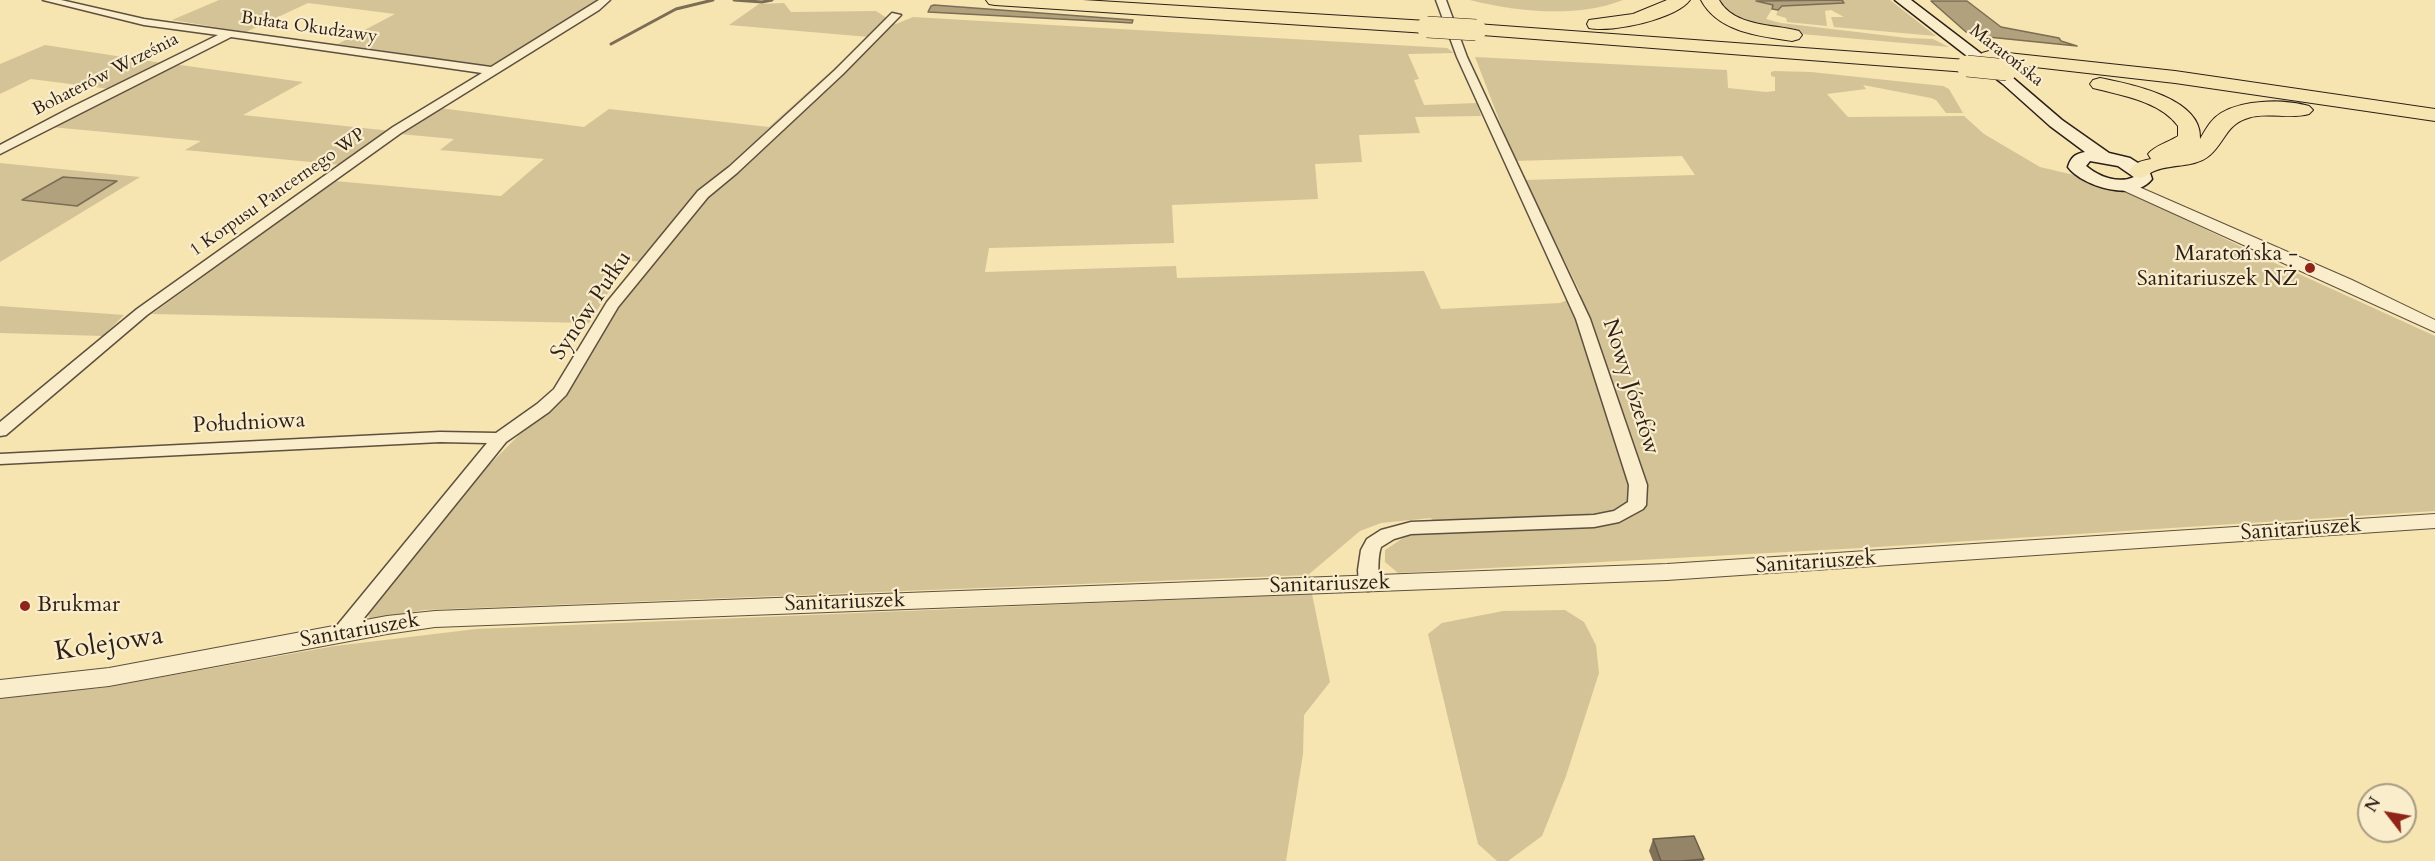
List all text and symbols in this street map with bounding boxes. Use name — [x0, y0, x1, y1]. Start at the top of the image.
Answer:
street label: Bułata Okudżawy — [239, 8, 379, 48]
street label: Maratońska — [1965, 20, 2047, 92]
street label: Bohaterów Września — [29, 29, 183, 121]
street label: 1 Korpusu Pancernego WP — [186, 124, 370, 262]
place label: Maratońska - Sanitariuszek NŻ — [2137, 242, 2298, 294]
street label: Synów Pułku — [546, 247, 638, 365]
marker: Maratońska - Sanitariuszek NŻ — [2303, 261, 2317, 275]
street label: Nowy Józefów — [1596, 316, 1664, 458]
street label: Południowa — [192, 408, 306, 440]
street label: Sanitariuszek — [2240, 513, 2362, 547]
street label: Sanitariuszek — [1755, 546, 1877, 580]
street label: Sanitariuszek — [1269, 570, 1391, 600]
street label: Sanitariuszek — [784, 588, 906, 618]
place label: Brukmar — [37, 593, 120, 619]
marker: Brukmar — [18, 599, 32, 613]
street label: Sanitariuszek — [298, 608, 422, 654]
street label: Kolejowa — [52, 620, 166, 670]
north arrow — [2357, 783, 2417, 843]
text: N — [2360, 793, 2386, 816]

